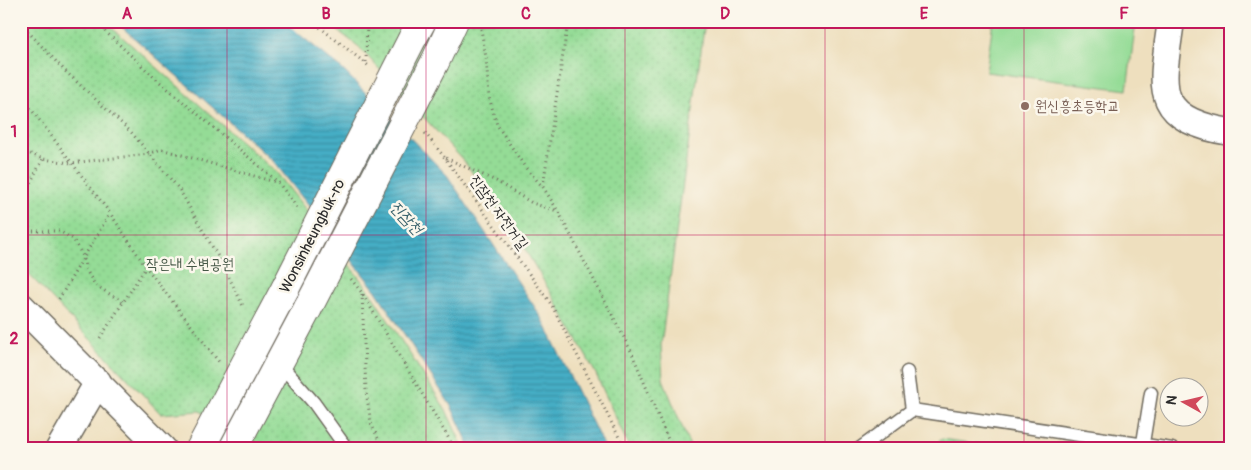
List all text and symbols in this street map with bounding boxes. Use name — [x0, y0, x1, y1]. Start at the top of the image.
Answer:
text: A — [122, 4, 133, 24]
text: B — [321, 4, 331, 24]
text: C — [521, 4, 531, 24]
text: D — [720, 4, 730, 24]
text: E — [920, 4, 929, 24]
text: F — [1119, 4, 1129, 24]
place label: 원신흥초등학교 — [1035, 97, 1120, 116]
marker: 원신흥초등학교 — [1019, 100, 1031, 112]
text: 1 — [11, 122, 17, 142]
street label: 진잠천 자전거길 — [465, 171, 532, 253]
street label: Wonsinheungbuk-ro — [276, 176, 349, 296]
water label: 진잠천 — [386, 197, 428, 240]
park label: 작은내 수변공원 — [146, 255, 234, 274]
text: 2 — [10, 329, 19, 349]
north arrow — [1158, 378, 1208, 428]
text: N — [1163, 394, 1181, 406]

